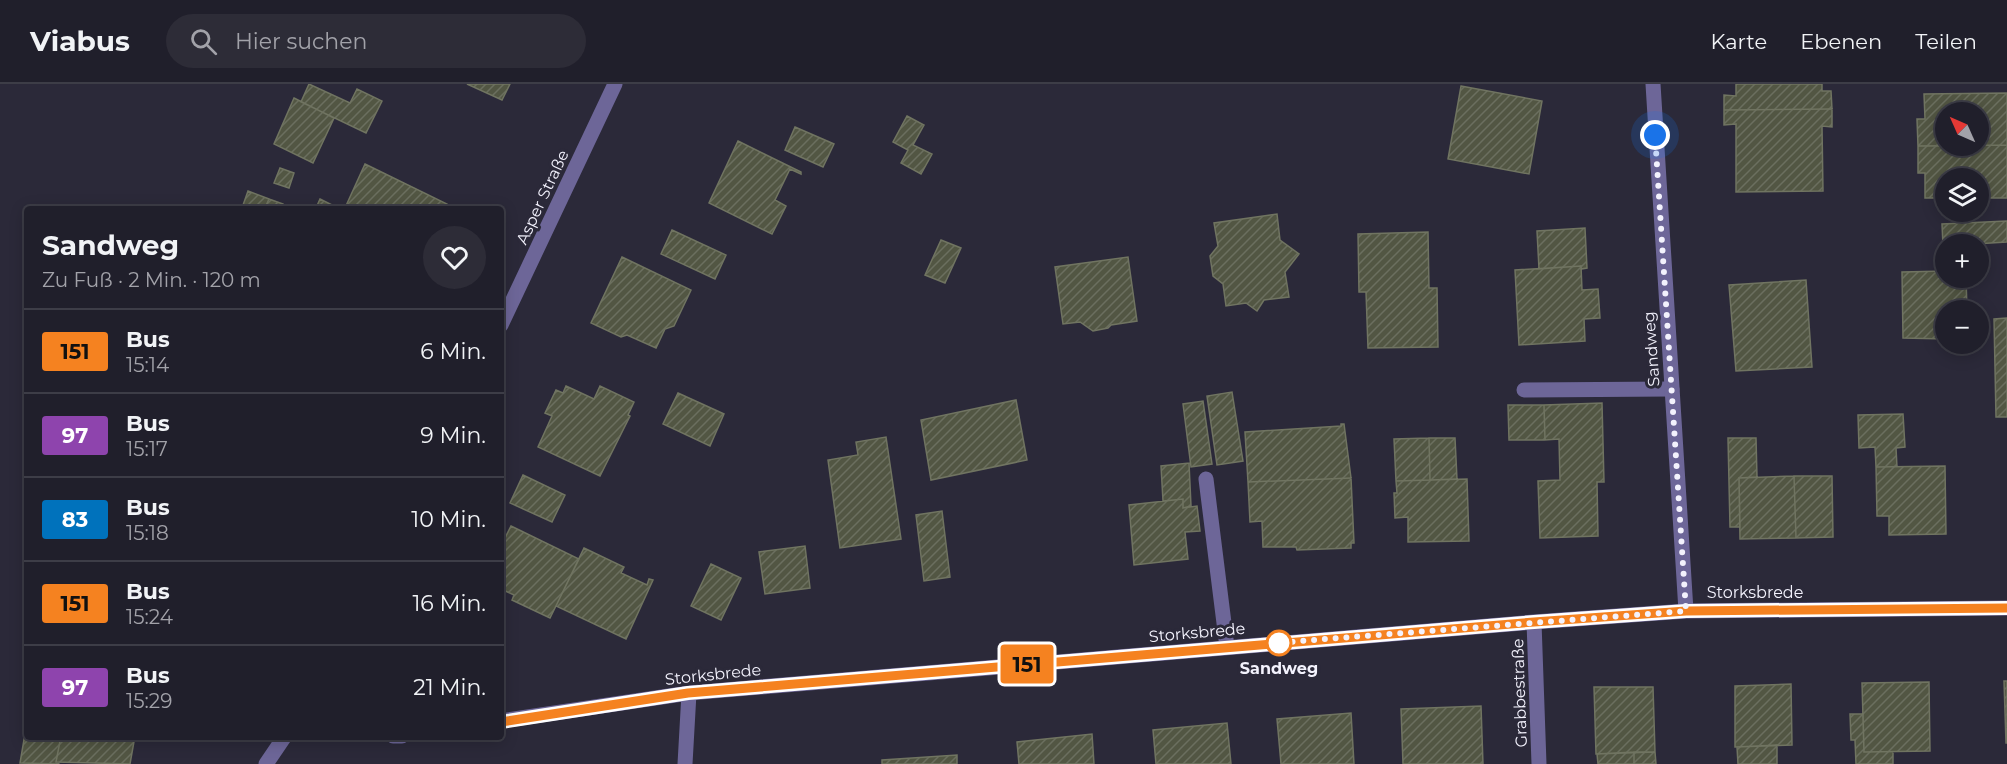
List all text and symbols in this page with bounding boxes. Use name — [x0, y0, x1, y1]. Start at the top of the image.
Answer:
search box — [166, 14, 586, 68]
text: Viabus — [30, 24, 130, 58]
icon: search — [187, 25, 220, 58]
text: Hier suchen — [235, 28, 367, 55]
text: Karte — [1711, 29, 1767, 54]
text: Ebenen — [1800, 29, 1882, 54]
text: Teilen — [1915, 29, 1977, 54]
north arrow — [1935, 102, 1989, 156]
map controls — [1935, 102, 1989, 354]
your location — [1640, 120, 1670, 150]
street label: Asper Straße — [512, 147, 573, 248]
button: layers — [1935, 168, 1989, 222]
button: heart — [423, 226, 486, 289]
text: Sandweg — [42, 228, 179, 262]
button: + — [1935, 234, 1989, 288]
text: Zu Fuß · 2 Min. · 120 m — [42, 268, 261, 292]
button: − — [1935, 300, 1989, 354]
street label: Sandweg — [1639, 311, 1664, 387]
text: Bus — [126, 326, 170, 353]
text: 6 Min. — [420, 338, 486, 365]
text: 151 — [61, 339, 89, 364]
text: 15:14 — [126, 353, 169, 377]
text: Bus — [126, 410, 170, 437]
text: 9 Min. — [420, 422, 486, 449]
text: 97 — [62, 423, 88, 448]
text: 15:17 — [126, 437, 168, 461]
text: Bus — [126, 494, 170, 521]
text: 10 Min. — [411, 506, 486, 533]
text: 83 — [62, 507, 88, 532]
text: 15:18 — [126, 521, 169, 545]
text: Bus — [126, 578, 170, 605]
street label: Storksbrede — [1707, 583, 1803, 602]
text: 16 Min. — [412, 590, 486, 617]
text: 151 — [61, 591, 89, 616]
text: 15:24 — [126, 605, 173, 629]
street label: Storksbrede — [1148, 619, 1246, 646]
marker: Sandweg — [1266, 630, 1292, 656]
street label: Grabbestraße — [1508, 638, 1531, 748]
line badge: 151 — [992, 644, 1062, 684]
text: 151 — [1013, 652, 1041, 677]
place label: Sandweg — [1240, 659, 1318, 678]
street label: Storksbrede — [664, 660, 762, 689]
text: Bus — [126, 662, 170, 689]
text: 21 Min. — [413, 674, 486, 701]
text: 97 — [62, 675, 88, 700]
text: 15:29 — [126, 689, 172, 713]

